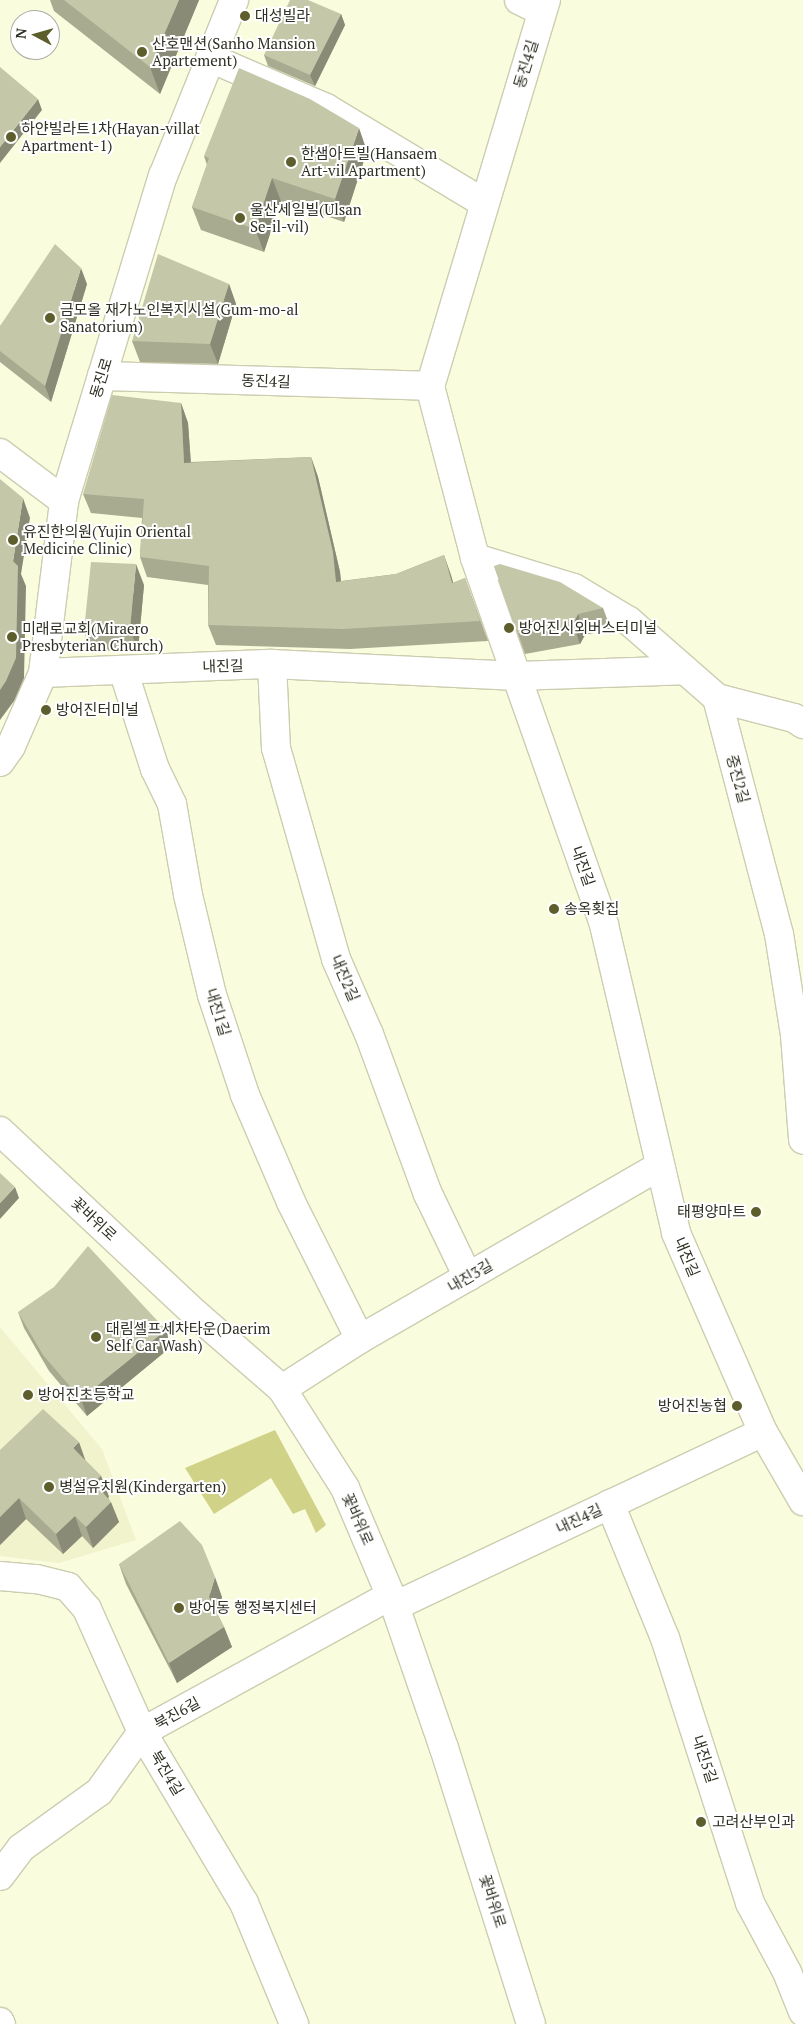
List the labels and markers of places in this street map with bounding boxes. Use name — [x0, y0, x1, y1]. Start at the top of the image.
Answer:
place label: 대성빌라 — [255, 7, 310, 25]
marker: 대성빌라 — [239, 10, 251, 22]
place label: 산호맨션(Sanho Mansion Apartement) — [152, 34, 315, 69]
marker: 산호맨션(Sanho Mansion Apartement) — [136, 46, 148, 58]
place label: 하얀빌라트1차(Hayan-villat Apartment-1) — [21, 119, 200, 154]
marker: 하얀빌라트1차(Hayan-villat Apartment-1) — [5, 131, 17, 143]
place label: 한샘아트빌(Hansaem Art-vil Apartment) — [301, 144, 437, 179]
marker: 한샘아트빌(Hansaem Art-vil Apartment) — [285, 156, 297, 168]
place label: 울산세일빌(Ulsan Se-il-vil) — [250, 200, 362, 235]
marker: 울산세일빌(Ulsan Se-il-vil) — [234, 212, 246, 224]
place label: 금모올 재가노인복지시설(Gum-mo-al Sanatorium) — [60, 300, 299, 335]
marker: 금모올 재가노인복지시설(Gum-mo-al Sanatorium) — [44, 312, 56, 324]
place label: 유진한의원(Yujin Oriental Medicine Clinic) — [23, 522, 191, 557]
marker: 유진한의원(Yujin Oriental Medicine Clinic) — [7, 534, 19, 546]
place label: 미래로교회(Miraero Presbyterian Church) — [22, 619, 164, 654]
place label: 방어진시외버스터미널 — [519, 619, 657, 637]
marker: 방어진시외버스터미널 — [503, 622, 515, 634]
marker: 미래로교회(Miraero Presbyterian Church) — [6, 631, 18, 643]
place label: 방어진터미널 — [56, 701, 139, 719]
marker: 방어진터미널 — [40, 704, 52, 716]
place label: 송옥횟집 — [564, 900, 619, 918]
marker: 송옥횟집 — [548, 903, 560, 915]
place label: 태평양마트 — [677, 1203, 746, 1221]
marker: 태평양마트 — [750, 1206, 762, 1218]
place label: 대림셀프세차타운(Daerim Self Car Wash) — [106, 1319, 271, 1354]
marker: 대림셀프세차타운(Daerim Self Car Wash) — [90, 1331, 102, 1343]
place label: 방어진초등학교 — [38, 1386, 135, 1404]
marker: 방어진초등학교 — [22, 1389, 34, 1401]
place label: 방어진농협 — [658, 1397, 727, 1415]
marker: 방어진농협 — [731, 1400, 743, 1412]
place label: 병설유치원(Kindergarten) — [59, 1478, 226, 1496]
marker: 병설유치원(Kindergarten) — [43, 1481, 55, 1493]
place label: 방어동 행정복지센터 — [189, 1599, 317, 1617]
marker: 방어동 행정복지센터 — [173, 1602, 185, 1614]
place label: 고려산부인과 — [712, 1813, 795, 1831]
marker: 고려산부인과 — [694, 1815, 708, 1829]

